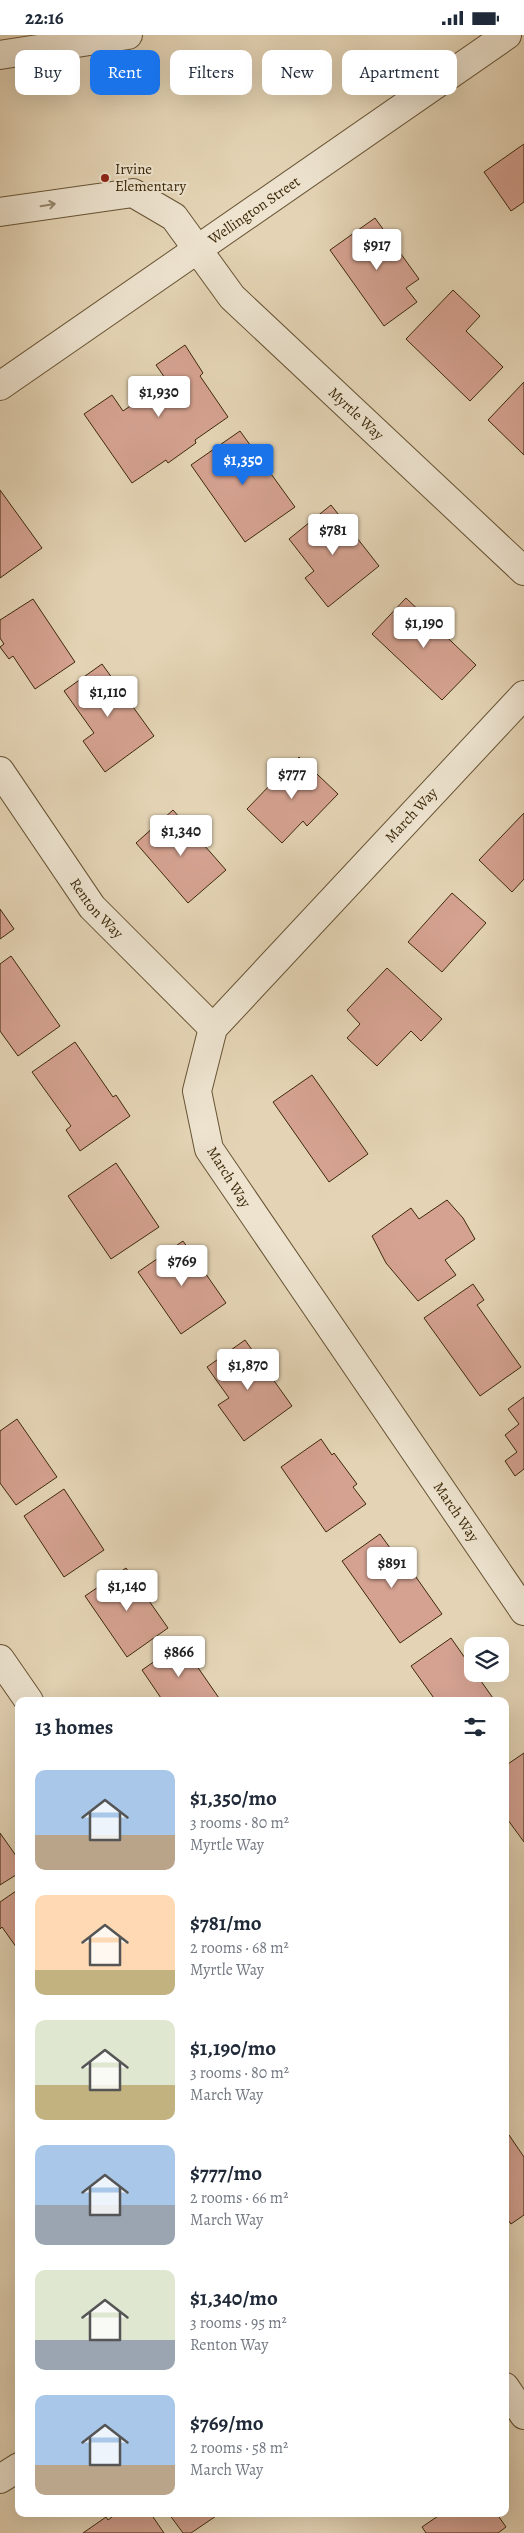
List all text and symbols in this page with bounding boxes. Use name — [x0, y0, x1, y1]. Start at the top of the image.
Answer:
text: 22:16 — [25, 5, 64, 31]
chip: Buy — [15, 50, 80, 95]
chip: Rent — [90, 50, 160, 95]
chip: Filters — [170, 50, 252, 95]
chip: New — [262, 50, 332, 95]
chip: Apartment — [342, 50, 457, 95]
place label: Irvine Elementary — [115, 159, 187, 196]
street label: Wellington Street — [203, 171, 304, 250]
marker: Irvine Elementary — [99, 172, 111, 184]
one-way arrow — [40, 199, 56, 209]
pin: $917 — [347, 229, 407, 271]
text: $917 — [363, 234, 391, 256]
pin: $1,930 — [118, 375, 200, 418]
text: $1,930 — [139, 381, 179, 403]
street label: Myrtle Way — [324, 383, 389, 445]
pin: $1,350 — [202, 443, 284, 486]
text: $1,350 — [223, 449, 263, 471]
pin: $781 — [303, 513, 363, 556]
text: $781 — [319, 519, 347, 541]
pin: $1,190 — [383, 607, 465, 649]
text: $1,190 — [405, 612, 443, 634]
pin: $1,110 — [67, 675, 149, 718]
text: $1,110 — [90, 681, 127, 703]
pin: $777 — [262, 757, 322, 800]
text: $777 — [278, 763, 306, 785]
street label: March Way — [380, 783, 442, 847]
pin: $1,340 — [140, 815, 222, 857]
text: $1,340 — [161, 820, 201, 842]
street label: Renton Way — [65, 874, 128, 943]
street label: March Way — [202, 1143, 256, 1212]
pin: $769 — [152, 1245, 212, 1287]
text: $769 — [167, 1250, 197, 1272]
pin: $1,870 — [207, 1349, 289, 1391]
text: $1,870 — [228, 1354, 268, 1376]
street label: March Way — [429, 1478, 484, 1546]
pin: $891 — [362, 1547, 422, 1589]
text: $891 — [378, 1552, 406, 1574]
pin: $1,140 — [86, 1569, 168, 1612]
text: $1,140 — [108, 1575, 146, 1597]
pin: $866 — [149, 1635, 209, 1678]
map controls — [464, 1637, 509, 1682]
button: layers — [464, 1637, 509, 1682]
text: $866 — [164, 1641, 194, 1663]
text: 13 homes — [35, 1713, 113, 1741]
icon: filters — [461, 1713, 489, 1741]
text: $1,350/mo — [190, 1784, 277, 1812]
icon: home — [75, 1790, 135, 1850]
text: 3 rooms · 80 m² — [190, 1812, 289, 1834]
text: Myrtle Way — [190, 1834, 264, 1856]
text: $781/mo — [190, 1909, 262, 1937]
icon: home — [75, 1915, 135, 1975]
text: 2 rooms · 68 m² — [190, 1937, 289, 1959]
text: Myrtle Way — [190, 1959, 264, 1981]
text: $1,190/mo — [190, 2034, 276, 2062]
icon: home — [75, 2040, 135, 2100]
text: 3 rooms · 80 m² — [190, 2062, 289, 2084]
text: March Way — [190, 2084, 263, 2106]
text: $777/mo — [190, 2159, 262, 2187]
icon: home — [75, 2165, 135, 2225]
text: 2 rooms · 66 m² — [190, 2187, 288, 2209]
text: March Way — [190, 2209, 263, 2231]
text: $1,340/mo — [190, 2284, 278, 2312]
icon: home — [75, 2290, 135, 2350]
text: 3 rooms · 95 m² — [190, 2312, 287, 2334]
text: Renton Way — [190, 2334, 268, 2356]
text: $769/mo — [190, 2409, 264, 2437]
icon: home — [75, 2415, 135, 2475]
text: 2 rooms · 58 m² — [190, 2437, 288, 2459]
text: March Way — [190, 2459, 263, 2481]

